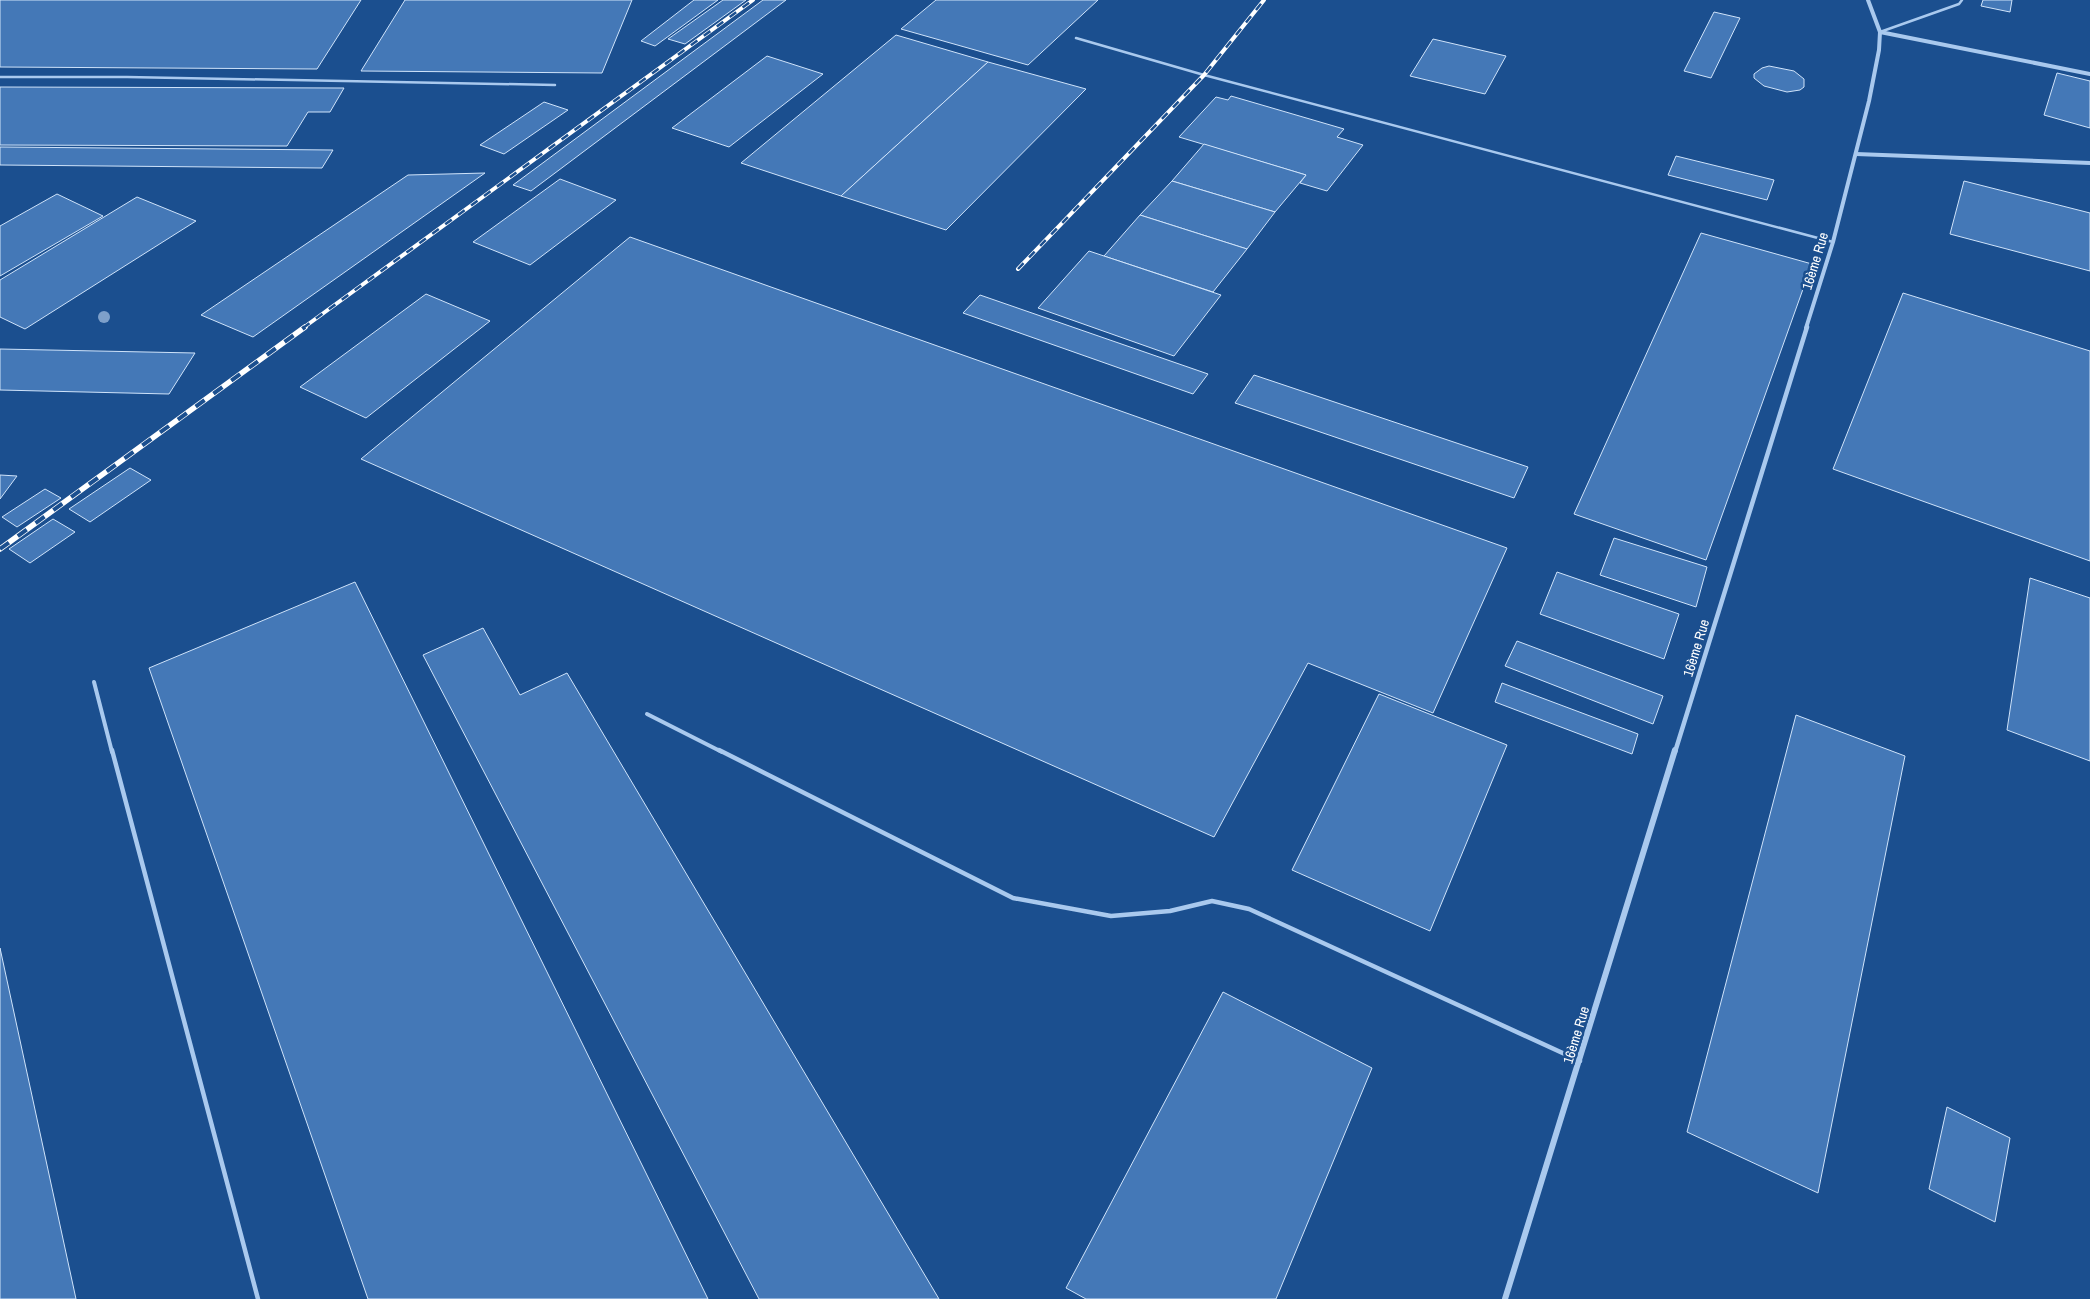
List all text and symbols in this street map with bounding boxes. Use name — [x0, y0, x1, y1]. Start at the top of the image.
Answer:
street label: 16ème Rue — [1798, 230, 1832, 292]
street label: 16ème Rue — [1679, 617, 1713, 679]
street label: 16ème Rue — [1559, 1004, 1593, 1066]

